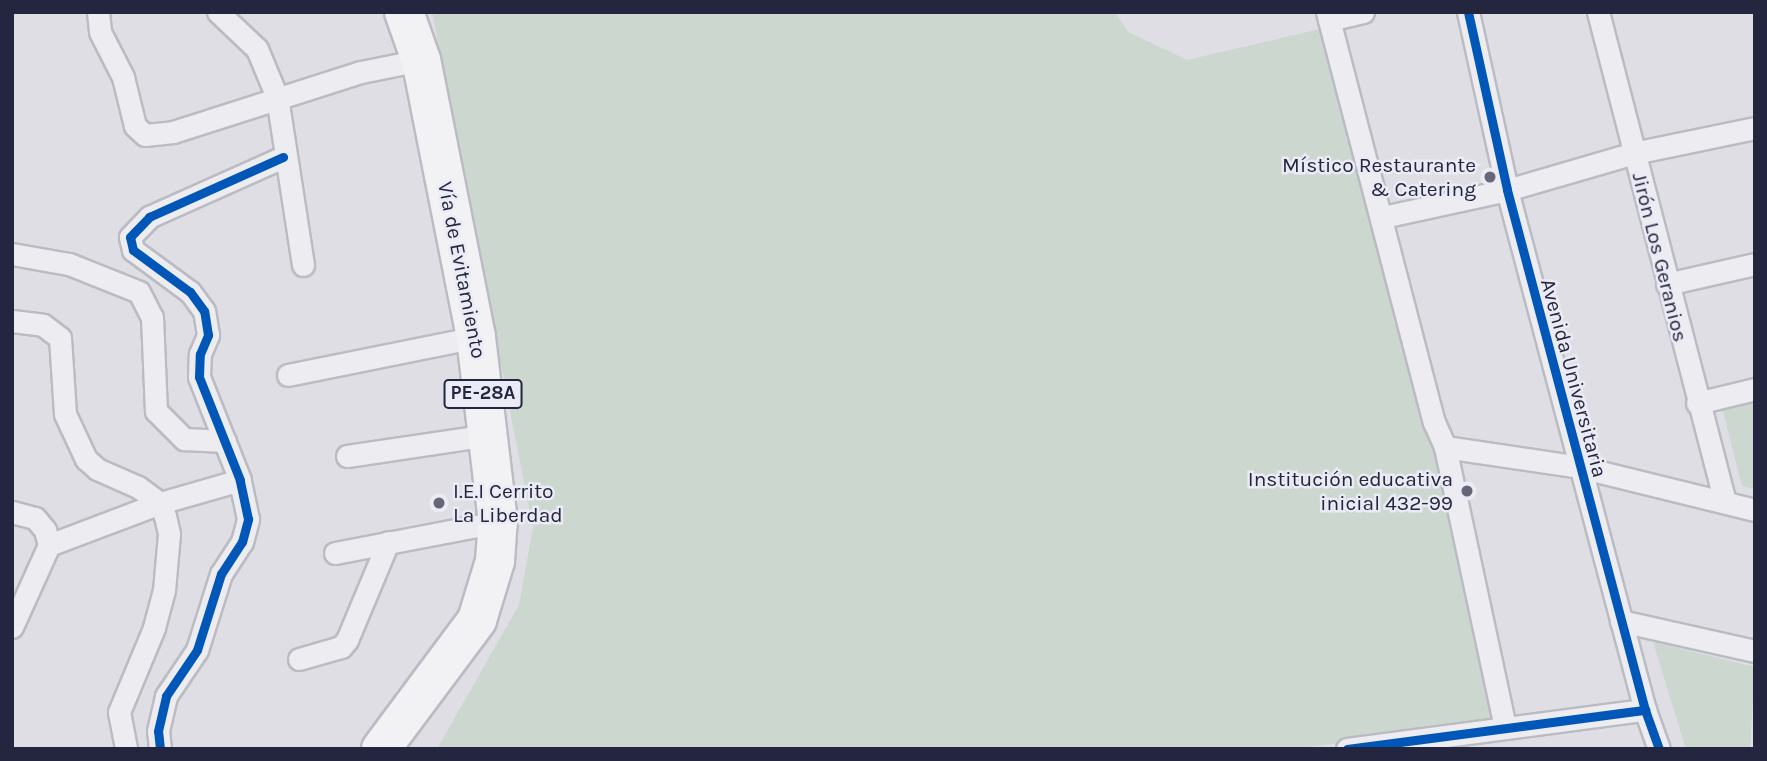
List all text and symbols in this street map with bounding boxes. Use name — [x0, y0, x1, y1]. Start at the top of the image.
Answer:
place label: Místico Restaurante & Catering — [1282, 152, 1476, 202]
marker: Místico Restaurante & Catering — [1482, 169, 1498, 185]
street label: Jirón Los Geranios — [1627, 170, 1693, 344]
street label: Vía de Evitamiento — [432, 179, 492, 361]
street label: Avenida Universitaria — [1535, 276, 1613, 480]
road number: PE-28A — [443, 378, 523, 410]
place label: Institución educativa inicial 432-99 — [1248, 466, 1453, 516]
place label: I.E.I Cerrito La Liberdad — [453, 478, 563, 528]
marker: Institución educativa inicial 432-99 — [1459, 483, 1475, 499]
marker: I.E.I Cerrito La Liberdad — [431, 495, 447, 511]

